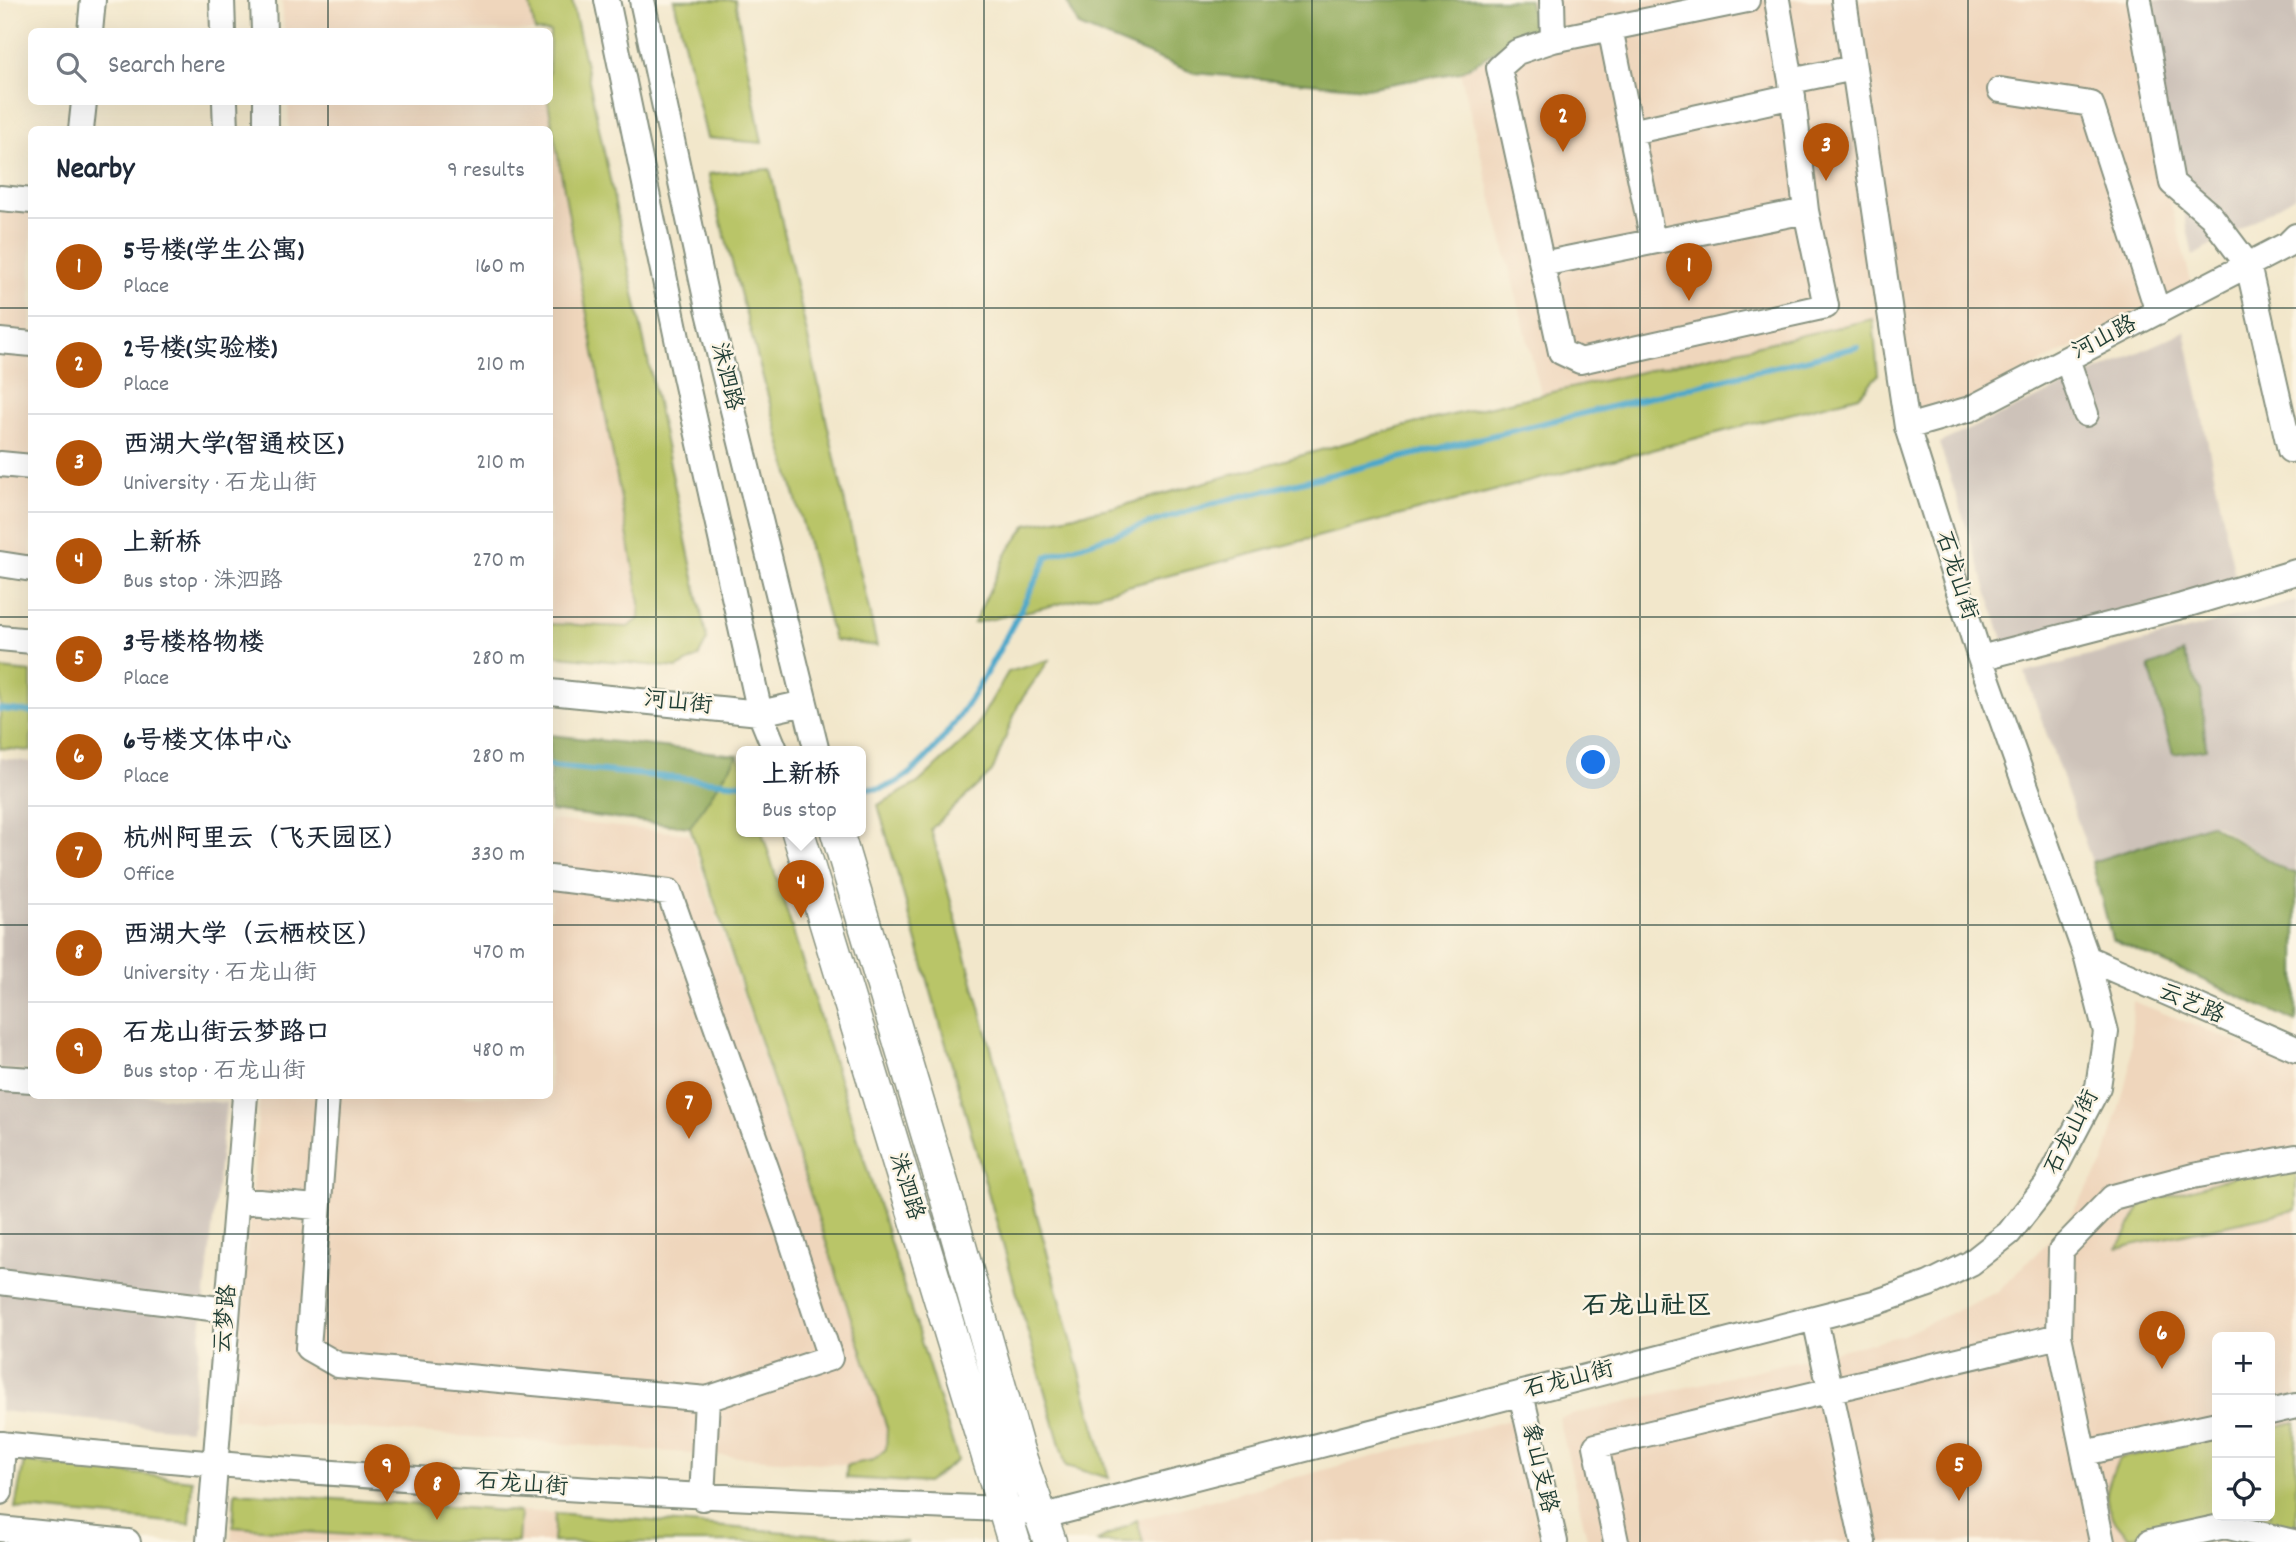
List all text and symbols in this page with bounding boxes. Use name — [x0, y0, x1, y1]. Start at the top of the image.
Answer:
search box — [28, 28, 553, 105]
icon: search — [52, 48, 90, 86]
text: Search here — [108, 48, 226, 85]
pin: 2 — [1540, 94, 1586, 152]
pin: 3 — [1803, 123, 1849, 181]
text: Nearby — [56, 150, 134, 193]
text: 9 results — [447, 155, 525, 188]
text: 5号楼(学生公寓) — [123, 234, 304, 271]
pin: 1 — [1666, 243, 1712, 301]
text: 1 — [76, 251, 82, 284]
text: 160 m — [475, 251, 525, 284]
text: Place — [123, 271, 169, 304]
street label: 河山路 — [2067, 309, 2143, 369]
text: 2号楼(实验楼) — [123, 332, 277, 369]
street label: 洙泗路 — [701, 340, 749, 414]
text: 2 — [74, 349, 84, 382]
text: 210 m — [476, 349, 525, 382]
text: Place — [123, 369, 169, 402]
text: 西湖大学(智通校区) — [123, 428, 344, 465]
text: 3 — [74, 447, 84, 480]
text: 210 m — [476, 447, 525, 480]
text: University · 石龙山街 — [123, 468, 317, 501]
text: 上新桥 — [123, 526, 201, 563]
street label: 石龙山街 — [1925, 527, 1985, 625]
text: 4 — [74, 545, 84, 578]
text: 270 m — [473, 545, 525, 578]
text: Bus stop · 洙泗路 — [123, 566, 283, 599]
text: 3号楼格物楼 — [123, 626, 265, 663]
text: 5 — [74, 643, 84, 676]
text: 280 m — [472, 643, 525, 676]
text: Place — [123, 663, 169, 696]
street label: 河山街 — [642, 684, 714, 724]
text: 6号楼文体中心 — [123, 724, 292, 761]
text: 6 — [73, 741, 85, 774]
text: 280 m — [472, 741, 525, 774]
your location — [1576, 745, 1610, 779]
popup — [736, 746, 866, 837]
text: 上新桥 — [762, 758, 840, 795]
text: Place — [123, 761, 169, 794]
text: Bus stop — [762, 795, 837, 828]
text: 杭州阿里云（飞天园区） — [123, 822, 409, 859]
text: 7 — [75, 839, 83, 872]
text: 330 m — [471, 839, 525, 872]
text: Office — [123, 859, 175, 892]
pin: 4 — [778, 860, 824, 918]
text: 西湖大学（云栖校区） — [123, 918, 383, 955]
text: 8 — [74, 937, 84, 970]
text: 470 m — [473, 937, 525, 970]
text: University · 石龙山街 — [123, 958, 317, 991]
street label: 云艺路 — [2153, 976, 2229, 1034]
text: 石龙山街云梦路口 — [123, 1016, 331, 1053]
text: 9 — [74, 1035, 84, 1068]
text: 480 m — [473, 1035, 525, 1068]
text: Bus stop · 石龙山街 — [123, 1056, 306, 1089]
pin: 7 — [666, 1081, 712, 1139]
street label: 石龙山街 — [2037, 1085, 2109, 1181]
street label: 洙泗路 — [879, 1149, 931, 1225]
street label: 云梦路 — [208, 1283, 246, 1355]
district label: 石龙山社区 — [1582, 1289, 1712, 1326]
pin: 6 — [2139, 1311, 2185, 1369]
map controls — [2212, 1332, 2275, 1521]
button: + — [2212, 1332, 2275, 1395]
street label: 石龙山街 — [1520, 1354, 1618, 1408]
button: − — [2212, 1395, 2275, 1458]
street label: 象山支路 — [1512, 1419, 1564, 1517]
pin: 5 — [1936, 1443, 1982, 1501]
pin: 9 — [364, 1444, 410, 1502]
button: locate — [2212, 1458, 2275, 1521]
pin: 8 — [414, 1462, 460, 1520]
street label: 石龙山街 — [475, 1466, 569, 1506]

